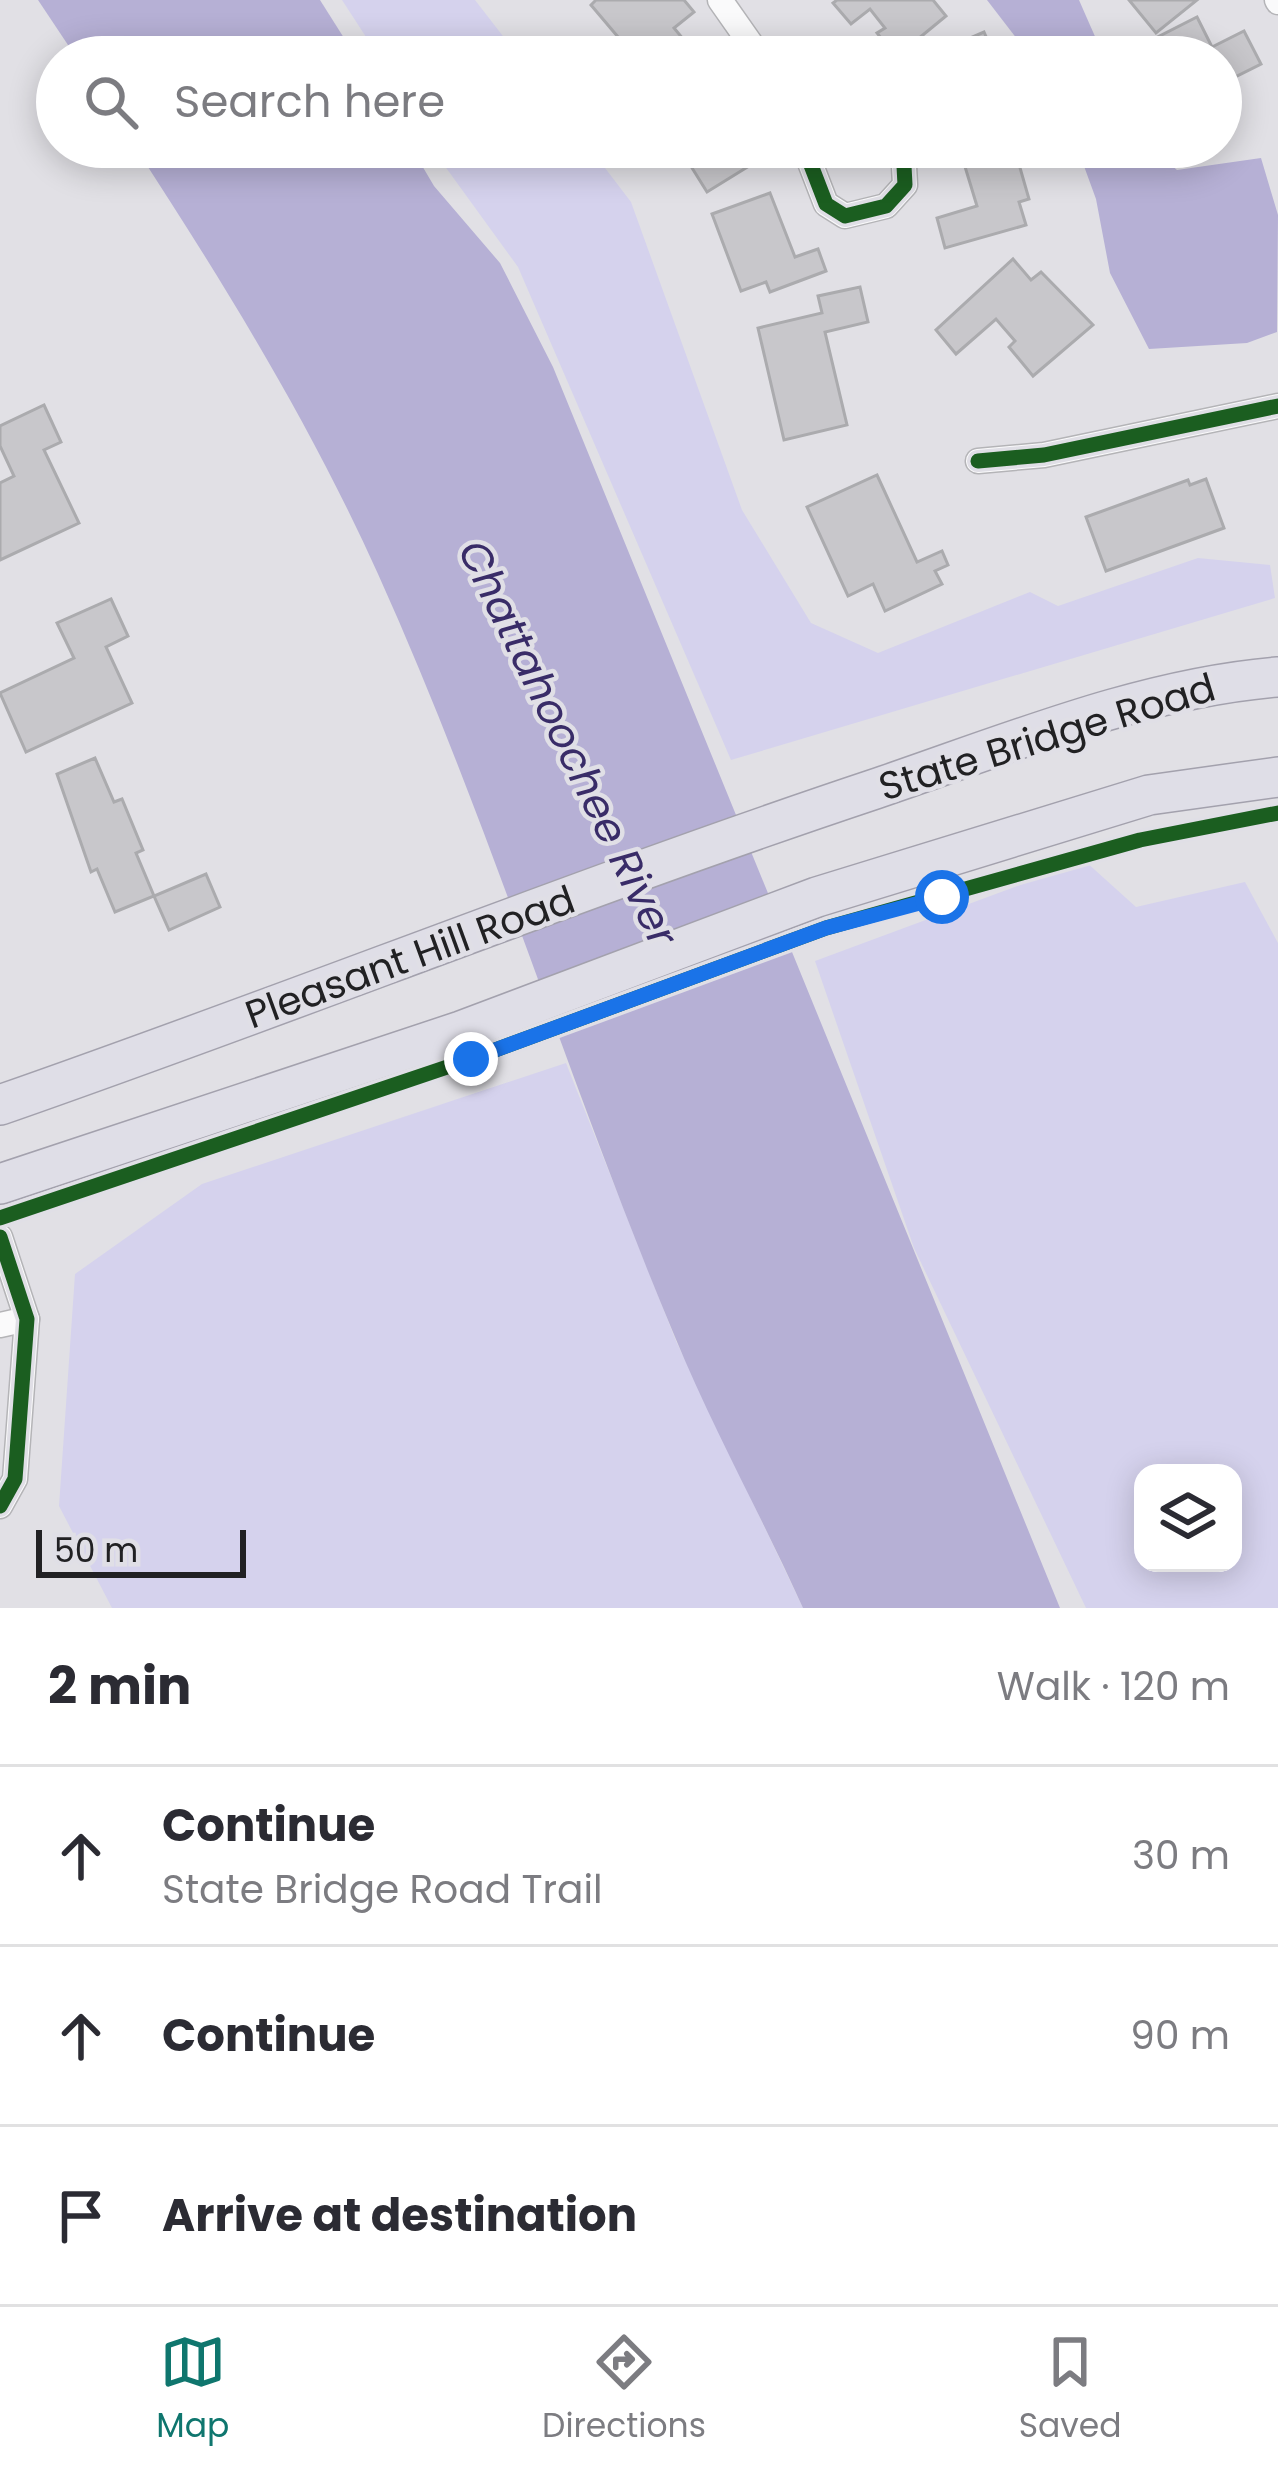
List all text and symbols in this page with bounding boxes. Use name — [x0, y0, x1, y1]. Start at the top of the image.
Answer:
search box — [36, 36, 1242, 168]
icon: search — [78, 69, 144, 135]
text: Search here — [174, 70, 445, 133]
water label: Chattahoochee River — [444, 530, 693, 957]
street label: State Bridge Road — [872, 660, 1222, 814]
route start — [915, 870, 969, 924]
street label: Pleasant Hill Road — [238, 872, 582, 1042]
route end — [444, 1032, 498, 1086]
map controls — [1134, 1464, 1242, 1572]
button: layers — [1134, 1464, 1242, 1572]
scale bar — [36, 1524, 246, 1577]
text: 50 m — [54, 1527, 138, 1574]
text: 2 min — [48, 1650, 191, 1722]
text: Walk · 120 m — [997, 1659, 1230, 1714]
text: Continue — [162, 1794, 375, 1857]
icon: ahead — [48, 1823, 114, 1889]
text: 30 m — [1132, 1828, 1230, 1883]
text: State Bridge Road Trail — [162, 1862, 603, 1917]
icon: ahead — [48, 2003, 114, 2069]
text: Continue — [162, 2004, 375, 2067]
text: 90 m — [1130, 2008, 1230, 2063]
icon: arrive — [48, 2183, 114, 2249]
text: Arrive at destination — [162, 2184, 637, 2247]
tab: Map — [156, 2329, 229, 2451]
tab: Directions — [542, 2329, 706, 2451]
tab: Saved — [1019, 2329, 1122, 2451]

